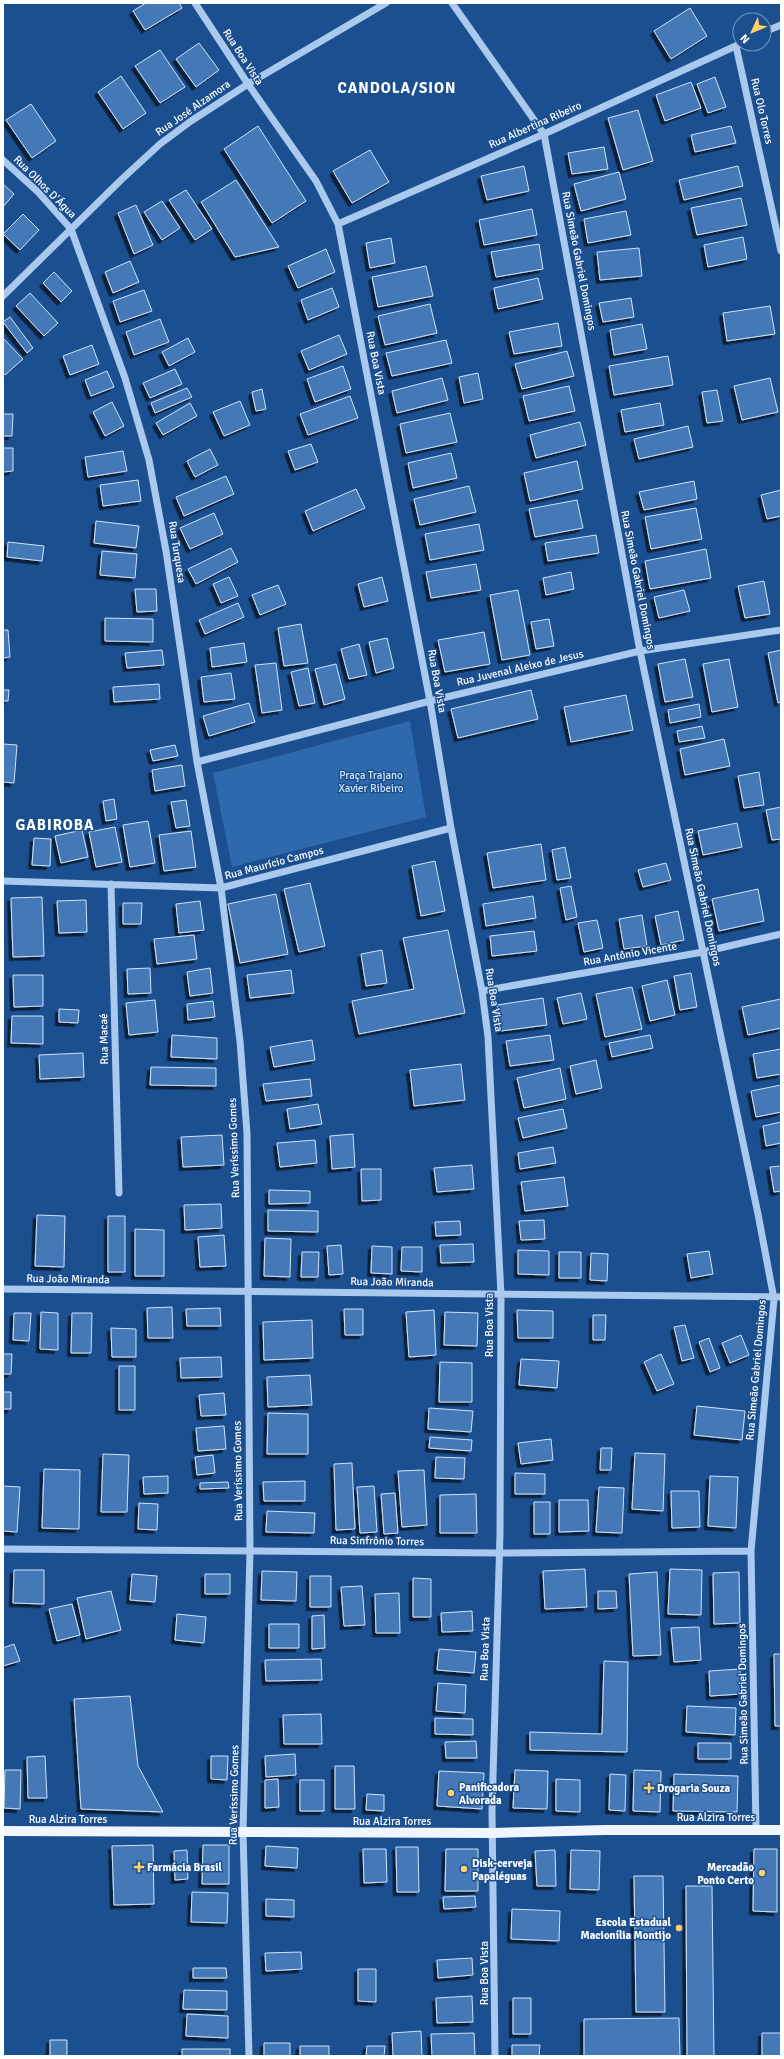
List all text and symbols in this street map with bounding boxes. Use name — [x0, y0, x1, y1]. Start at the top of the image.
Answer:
north arrow — [732, 12, 772, 52]
street label: Rua Boa Vista — [220, 26, 266, 88]
text: N — [738, 31, 753, 46]
street label: Rua José Alzamora — [153, 77, 233, 139]
street label: Rua Olo Torres — [748, 77, 776, 145]
district label: CANDOLA/SION — [338, 79, 456, 97]
street label: Rua Albertina Ribeiro — [487, 99, 584, 151]
street label: Rua Olhos D'Água — [11, 152, 80, 221]
street label: Rua Simeão Gabriel Domingos — [559, 190, 599, 332]
street label: Rua Boa Vista — [363, 330, 389, 396]
street label: Rua Simeão Gabriel Domingos — [618, 509, 658, 651]
street label: Rua Turquesa — [166, 520, 188, 584]
street label: Rua Juvenal Aleixo de Jesus — [455, 647, 585, 689]
street label: Rua Boa Vista — [425, 648, 449, 714]
park label: Praça Trajano Xavier Ribeiro — [338, 769, 404, 795]
district label: GABIROBA — [15, 816, 95, 834]
street label: Rua Simeão Gabriel Domingos — [682, 827, 724, 968]
street label: Rua Maurício Campos — [223, 844, 325, 882]
street label: Rua Antônio Vicente — [582, 939, 678, 969]
street label: Rua Boa Vista — [483, 967, 506, 1033]
street label: Rua Macaé — [97, 1013, 111, 1065]
street label: Rua Veríssimo Gomes — [226, 1097, 242, 1198]
street label: Rua João Miranda — [26, 1272, 110, 1286]
street label: Rua João Miranda — [350, 1275, 434, 1289]
street label: Rua Boa Vista — [483, 1292, 496, 1357]
street label: Rua Simeão Gabriel Domingos — [743, 1299, 769, 1441]
street label: Rua Veríssimo Gomes — [231, 1421, 245, 1521]
street label: Rua Sinfrônio Torres — [330, 1534, 425, 1548]
street label: Rua Boa Vista — [477, 1616, 493, 1681]
street label: Rua Simeão Gabriel Domingos — [735, 1623, 751, 1765]
street label: Rua Veríssimo Gomes — [227, 1745, 241, 1845]
place label: Panificadora Alvorada — [459, 1781, 520, 1807]
place label: Drogaria Souza — [657, 1782, 731, 1795]
marker: Drogaria Souza — [644, 1783, 654, 1793]
marker: Panificadora Alvorada — [446, 1788, 456, 1798]
street label: Rua Alzira Torres — [677, 1811, 756, 1824]
street label: Rua Alzira Torres — [29, 1813, 108, 1826]
street label: Rua Alzira Torres — [353, 1815, 432, 1828]
place label: Disk-cerveja Papaléguas — [472, 1857, 533, 1883]
place label: Farmácia Brasil — [147, 1861, 222, 1874]
place label: Mercadão Ponto Certo — [697, 1861, 754, 1887]
marker: Farmácia Brasil — [134, 1862, 144, 1872]
marker: Disk-cerveja Papaléguas — [459, 1864, 469, 1874]
marker: Mercadão Ponto Certo — [757, 1868, 767, 1878]
place label: Escola Estadual Macionília Montijo — [581, 1916, 672, 1942]
marker: Escola Estadual Macionília Montijo — [674, 1923, 684, 1933]
street label: Rua Boa Vista — [478, 1940, 491, 2005]

